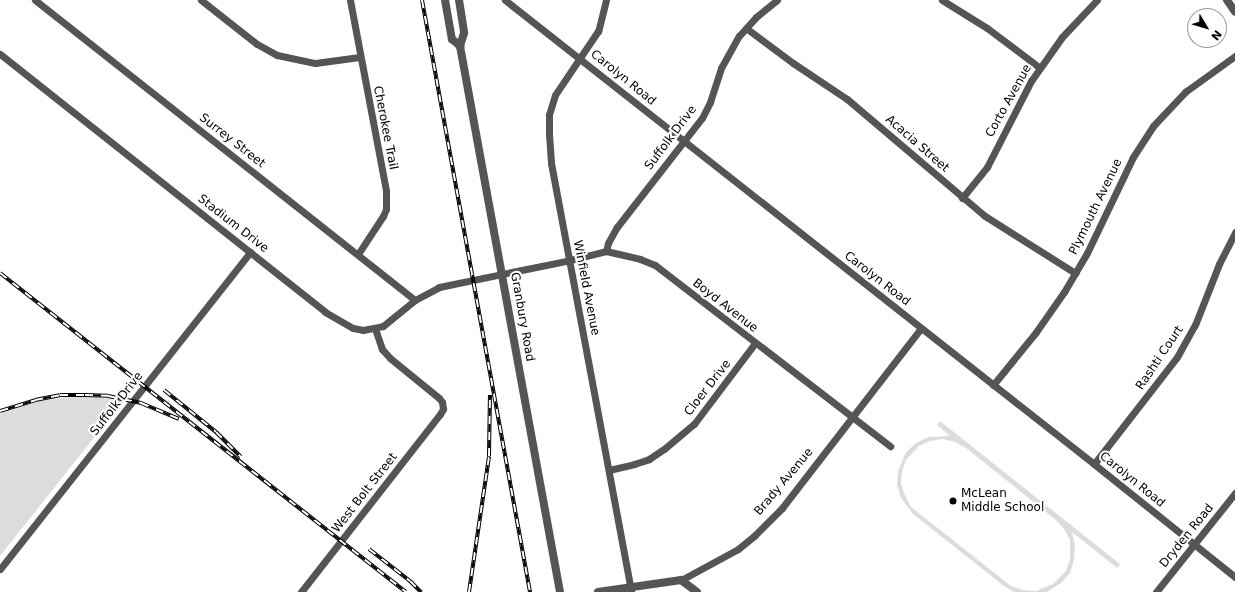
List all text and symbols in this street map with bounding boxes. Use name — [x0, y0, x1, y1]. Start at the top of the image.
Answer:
north arrow — [1187, 8, 1227, 48]
text: N — [1208, 27, 1224, 43]
street label: Carolyn Road — [587, 47, 659, 109]
street label: Corto Avenue — [983, 62, 1035, 140]
street label: Cherokee Trail — [370, 85, 400, 171]
street label: Suffolk Drive — [642, 103, 700, 173]
street label: Surrey Street — [196, 111, 268, 171]
street label: Acacia Street — [882, 112, 952, 176]
street label: Plymouth Avenue — [1067, 157, 1125, 257]
street label: Stadium Drive — [195, 192, 271, 256]
street label: Winfield Avenue — [570, 239, 602, 337]
street label: Carolyn Road — [841, 249, 913, 309]
street label: Granbury Road — [507, 271, 537, 363]
street label: Boyd Avenue — [690, 276, 760, 336]
street label: Rashti Court — [1133, 323, 1187, 393]
street label: Cloer Drive — [682, 357, 734, 419]
street label: Suffolk Drive — [88, 369, 146, 439]
street label: Brady Avenue — [752, 445, 816, 519]
street label: Carolyn Road — [1096, 449, 1168, 511]
street label: West Bolt Street — [329, 450, 401, 536]
place label: McLean Middle School — [961, 487, 1044, 515]
marker: McLean Middle School — [948, 496, 958, 506]
street label: Dryden Road — [1157, 501, 1217, 571]

